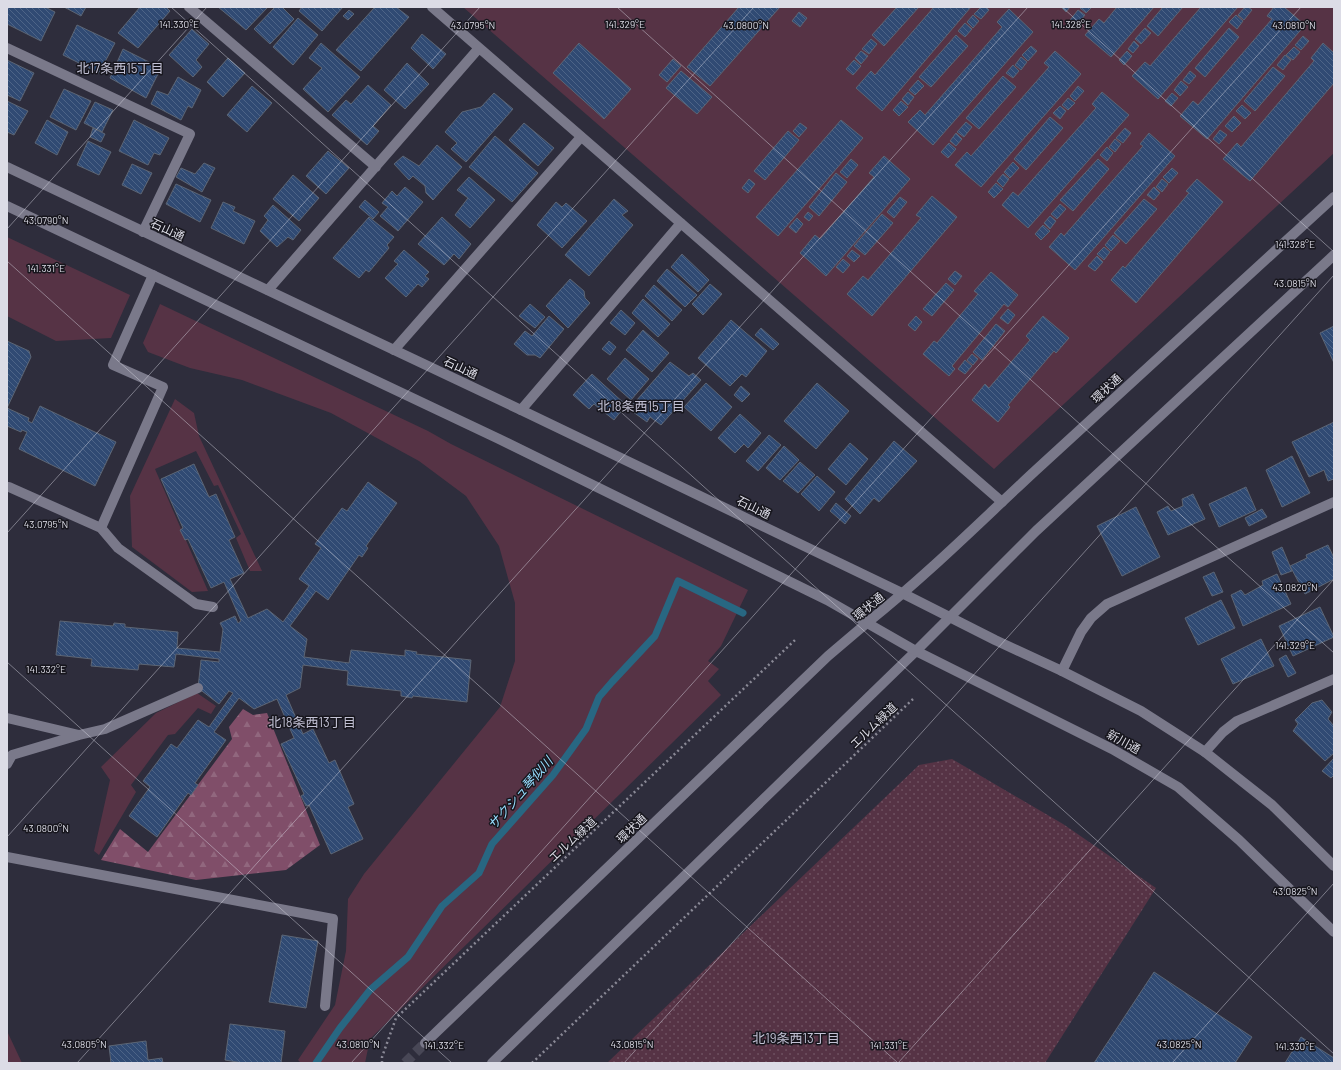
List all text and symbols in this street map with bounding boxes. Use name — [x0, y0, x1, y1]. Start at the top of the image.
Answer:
text: 141.330°E — [159, 18, 199, 30]
text: 141.329°E — [605, 18, 645, 30]
text: 141.328°E — [1051, 18, 1091, 30]
text: 43.0795°N — [451, 19, 495, 31]
text: 43.0800°N — [723, 19, 769, 31]
text: 43.0810°N — [1272, 19, 1316, 31]
district label: 北17条西15丁目 — [77, 60, 163, 76]
text: 43.0790°N — [24, 214, 68, 226]
street label: 石山通 — [149, 215, 187, 243]
text: 141.328°E — [1275, 238, 1315, 250]
text: 141.331°E — [27, 262, 65, 274]
text: 43.0815°N — [1274, 277, 1316, 289]
street label: 石山通 — [442, 353, 480, 381]
street label: 環状通 — [1088, 371, 1124, 405]
district label: 北18条西15丁目 — [597, 398, 685, 414]
street label: 石山通 — [735, 493, 773, 521]
text: 43.0795°N — [24, 518, 68, 530]
text: 43.0820°N — [1272, 581, 1318, 593]
street label: 環状通 — [850, 589, 886, 623]
text: 141.329°E — [1275, 639, 1315, 651]
text: 141.332°E — [26, 663, 66, 675]
street label: エルム緑道 — [847, 699, 899, 751]
district label: 北18条西13丁目 — [268, 714, 356, 730]
street label: 新川通 — [1105, 726, 1143, 756]
water label: サクシュ琴似川 — [484, 752, 557, 833]
street label: 環状通 — [613, 810, 649, 846]
street label: エルム緑道 — [545, 814, 599, 864]
text: 43.0800°N — [23, 822, 69, 834]
text: 43.0825°N — [1272, 885, 1318, 897]
district label: 北19条西13丁目 — [752, 1030, 840, 1046]
text: 43.0805°N — [61, 1038, 107, 1050]
text: 43.0810°N — [336, 1038, 380, 1050]
text: 43.0815°N — [611, 1038, 653, 1050]
text: 43.0825°N — [1156, 1038, 1202, 1050]
text: 141.332°E — [424, 1039, 464, 1051]
text: 141.331°E — [870, 1039, 908, 1051]
text: 141.330°E — [1275, 1040, 1315, 1052]

